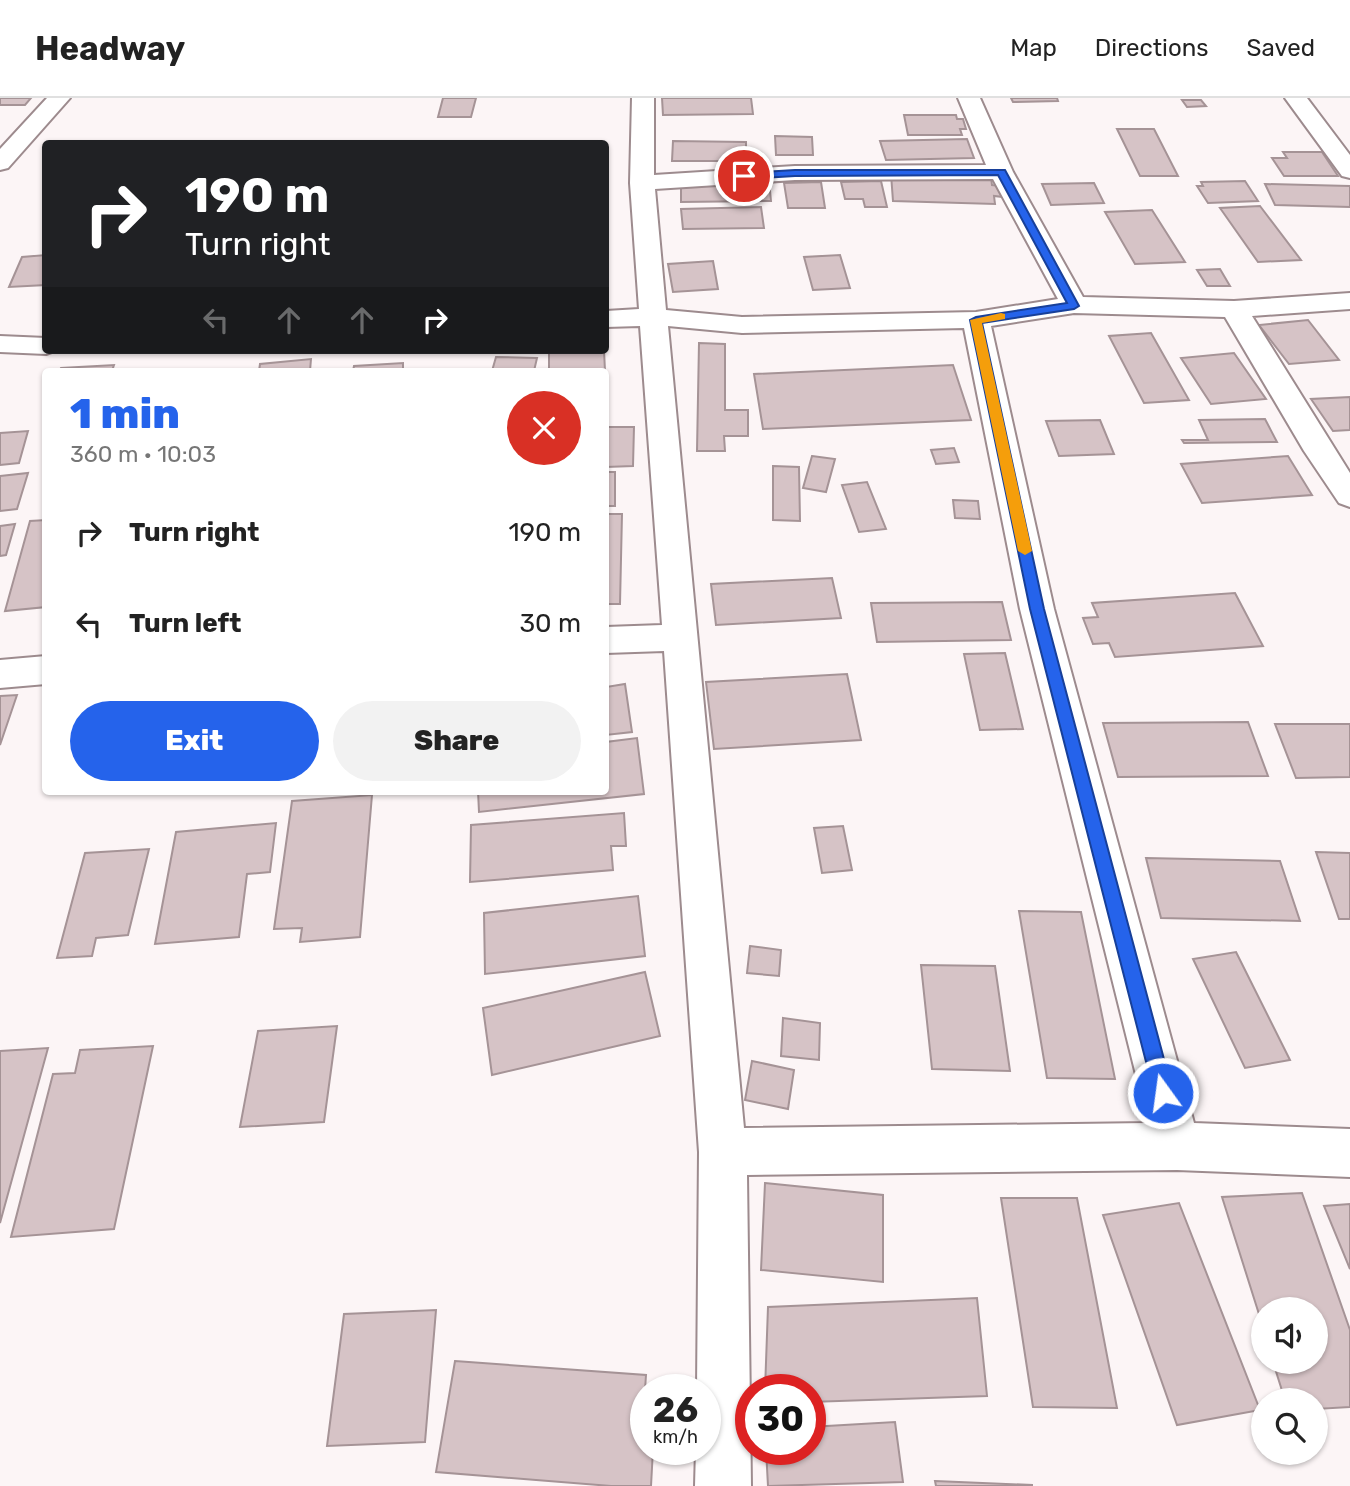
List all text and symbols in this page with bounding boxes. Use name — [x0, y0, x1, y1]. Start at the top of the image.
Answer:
text: Headway — [35, 29, 185, 68]
text: Map — [1010, 34, 1057, 62]
text: Directions — [1095, 34, 1208, 62]
text: Saved — [1246, 34, 1315, 62]
pin — [714, 146, 774, 206]
icon: arrive — [725, 157, 763, 195]
text: 190 m — [185, 166, 329, 224]
icon: right — [70, 168, 161, 259]
text: Turn right — [185, 225, 330, 263]
icon: left — [197, 301, 235, 339]
icon: ahead — [270, 301, 308, 339]
icon: ahead — [343, 301, 381, 339]
icon: right — [416, 301, 454, 339]
text: 1 min — [70, 389, 180, 439]
button: close — [507, 391, 581, 465]
text: 360 m · 10:03 — [70, 440, 216, 468]
icon: right — [70, 514, 108, 552]
text: Turn right — [129, 517, 259, 548]
text: 190 m — [508, 517, 581, 548]
icon: left — [70, 605, 108, 643]
text: Turn left — [129, 608, 241, 639]
text: 30 m — [519, 608, 581, 639]
button: Exit — [70, 701, 319, 781]
button: Share — [333, 701, 581, 781]
position arrow — [1126, 1056, 1200, 1130]
map controls — [1251, 1297, 1328, 1465]
button: sound — [1251, 1297, 1328, 1374]
speed limit sign: 30 — [735, 1374, 826, 1465]
button: search — [1251, 1388, 1328, 1465]
text: 26 — [653, 1389, 698, 1431]
text: km/h — [653, 1426, 698, 1448]

